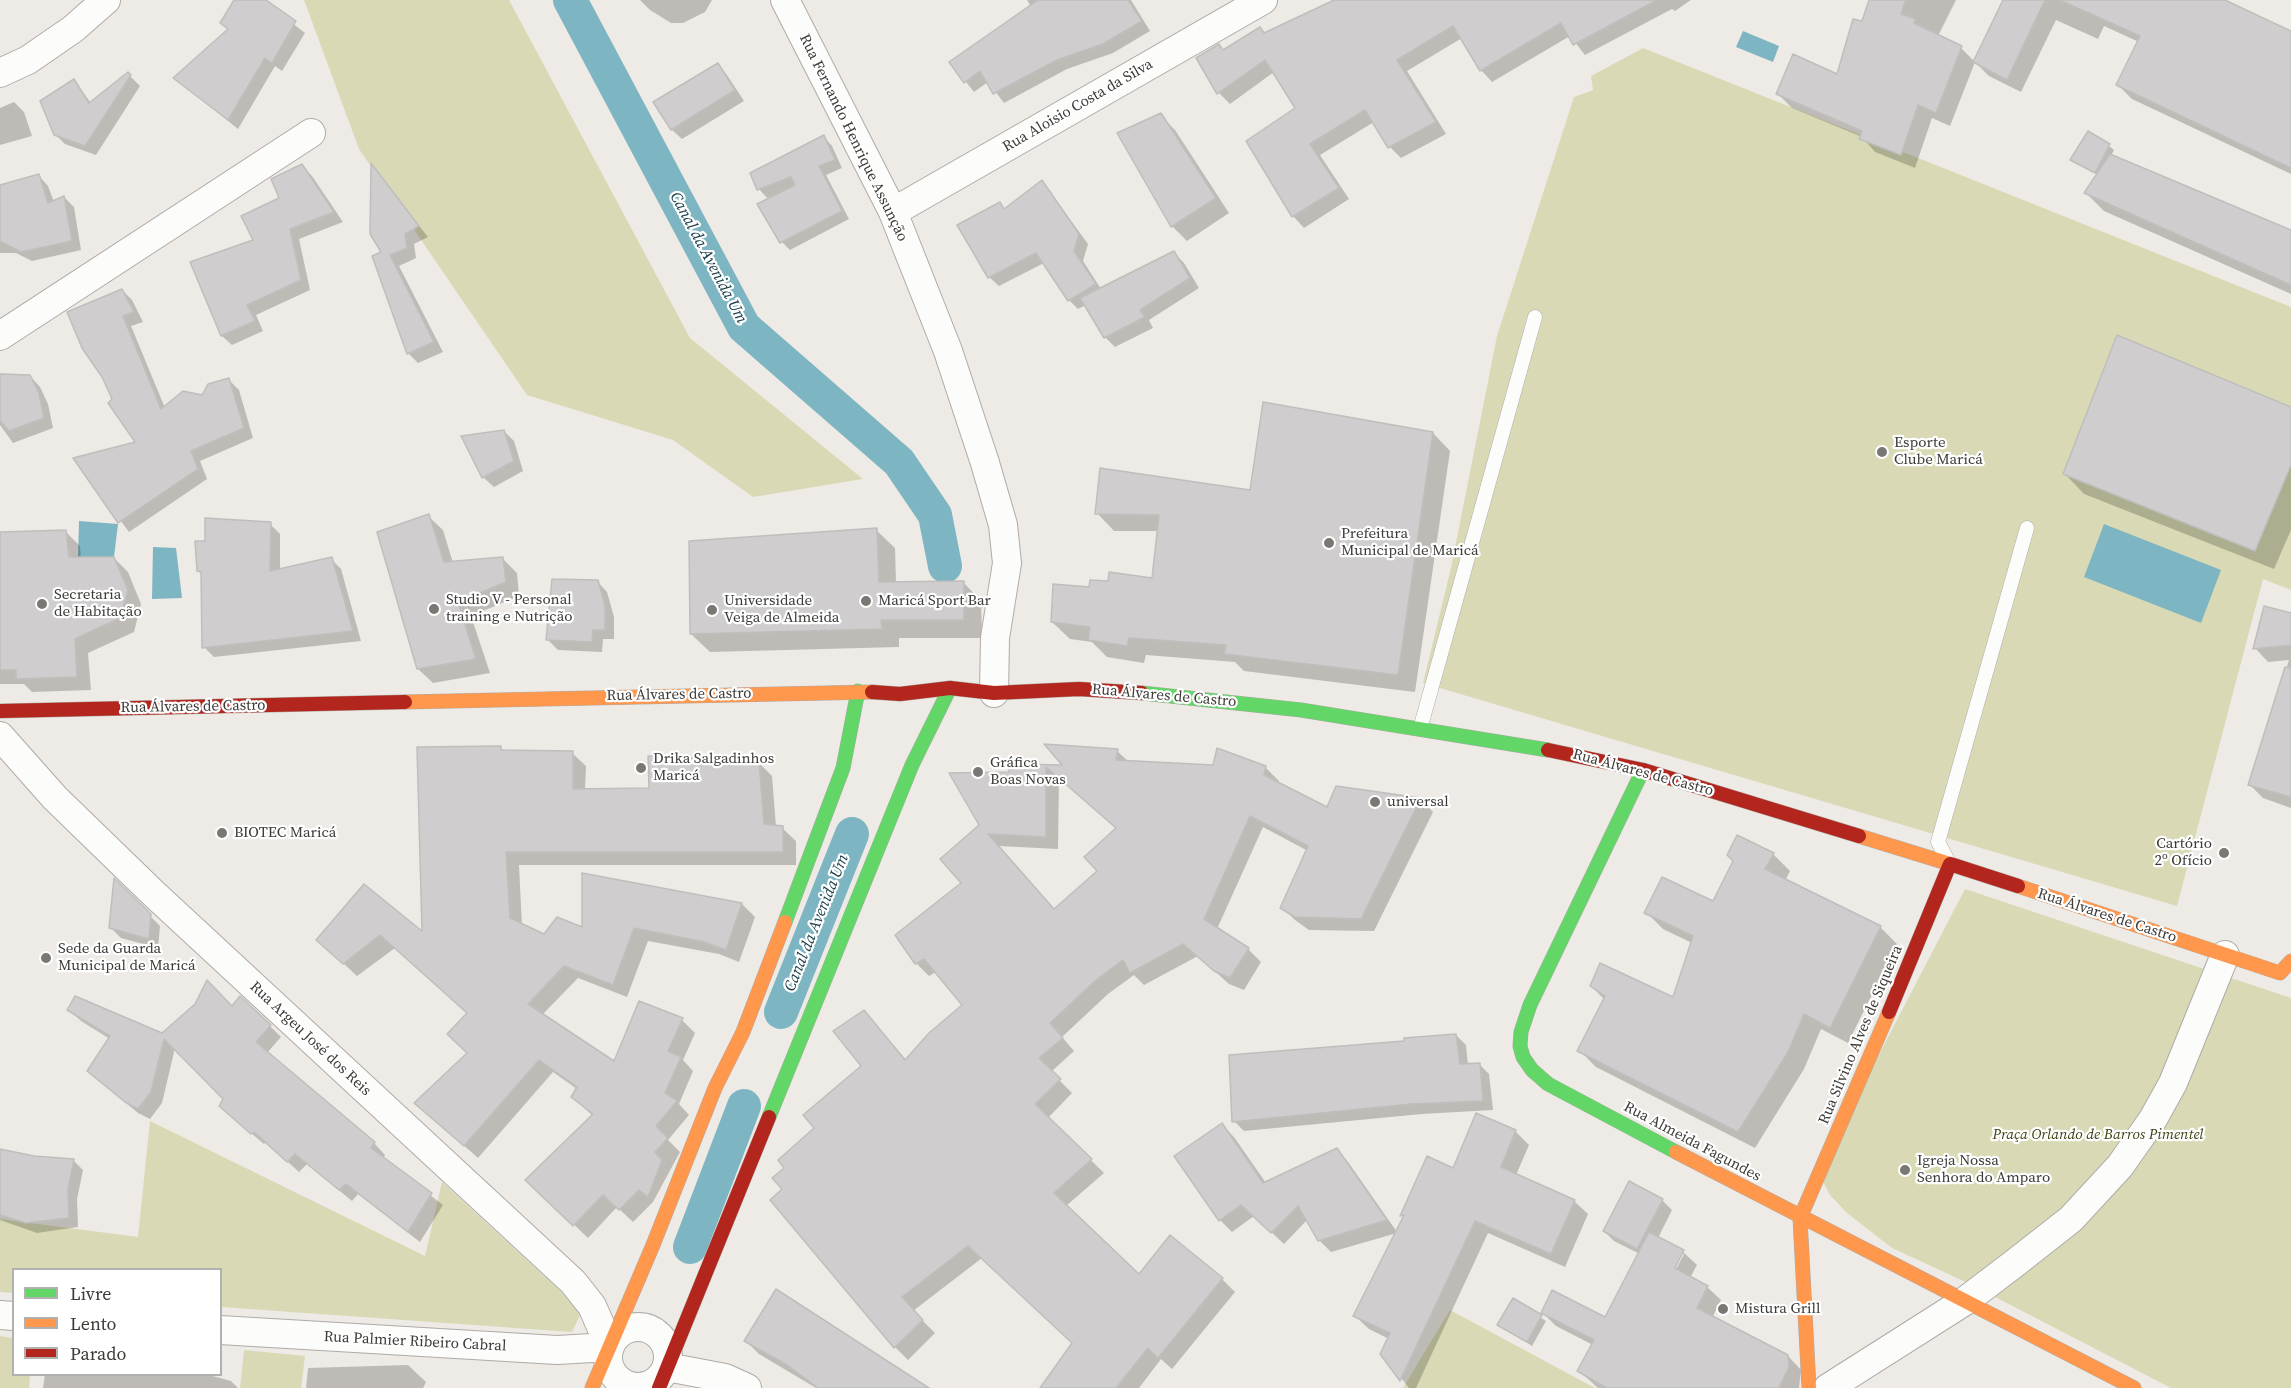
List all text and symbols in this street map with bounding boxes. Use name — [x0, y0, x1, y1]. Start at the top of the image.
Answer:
street label: Rua Fernando Henrique Assunção — [795, 31, 911, 245]
street label: Rua Aloisio Costa da Silva — [1000, 56, 1156, 156]
water label: Canal da Avenida Um — [665, 189, 751, 327]
place label: Esporte Clube Maricá — [1894, 434, 1983, 469]
marker: Esporte Clube Maricá — [1875, 445, 1889, 459]
place label: Prefeitura Municipal de Maricá — [1341, 525, 1479, 560]
marker: Prefeitura Municipal de Maricá — [1322, 536, 1336, 550]
place label: Secretaria de Habitação — [54, 586, 142, 621]
place label: Studio V - Personal training e Nutrição — [446, 591, 573, 626]
place label: Universidade Veiga de Almeida — [724, 592, 839, 627]
place label: Maricá Sport Bar — [878, 592, 991, 610]
marker: Maricá Sport Bar — [859, 594, 873, 608]
marker: Secretaria de Habitação — [35, 597, 49, 611]
marker: Studio V - Personal training e Nutrição — [427, 602, 441, 616]
marker: Universidade Veiga de Almeida — [705, 603, 719, 617]
street label: Rua Álvares de Castro — [1091, 681, 1237, 711]
street label: Rua Álvares de Castro — [606, 685, 752, 705]
street label: Rua Álvares de Castro — [120, 697, 266, 717]
street label: Rua Álvares de Castro — [1571, 746, 1715, 800]
place label: Drika Salgadinhos Maricá — [653, 750, 774, 785]
place label: Gráfica Boas Novas — [990, 754, 1066, 789]
marker: Drika Salgadinhos Maricá — [634, 761, 648, 775]
marker: Gráfica Boas Novas — [971, 765, 985, 779]
place label: universal — [1387, 793, 1449, 811]
marker: universal — [1368, 795, 1382, 809]
place label: BIOTEC Maricá — [234, 824, 336, 842]
marker: BIOTEC Maricá — [215, 826, 229, 840]
place label: Cartório 2º Ofício — [2154, 835, 2212, 870]
marker: Cartório 2º Ofício — [2217, 846, 2231, 860]
water label: Canal da Avenida Um — [781, 852, 853, 994]
street label: Rua Álvares de Castro — [2035, 885, 2179, 947]
place label: Sede da Guarda Municipal de Maricá — [58, 940, 196, 975]
street label: Rua Silvino Alves de Siqueira — [1815, 943, 1907, 1127]
marker: Sede da Guarda Municipal de Maricá — [39, 951, 53, 965]
street label: Rua Argeu José dos Reis — [246, 978, 374, 1100]
street label: Rua Almeida Fagundes — [1620, 1098, 1764, 1186]
park label: Praça Orlando de Barros Pimentel — [1992, 1126, 2204, 1144]
place label: Igreja Nossa Senhora do Amparo — [1917, 1152, 2050, 1187]
marker: Igreja Nossa Senhora do Amparo — [1898, 1163, 1912, 1177]
legend — [12, 1268, 222, 1376]
text: Livre — [70, 1281, 112, 1306]
place label: Mistura Grill — [1735, 1300, 1820, 1318]
marker: Mistura Grill — [1716, 1302, 1730, 1316]
text: Lento — [70, 1311, 116, 1336]
street label: Rua Palmier Ribeiro Cabral — [323, 1328, 507, 1356]
text: Parado — [70, 1341, 126, 1366]

